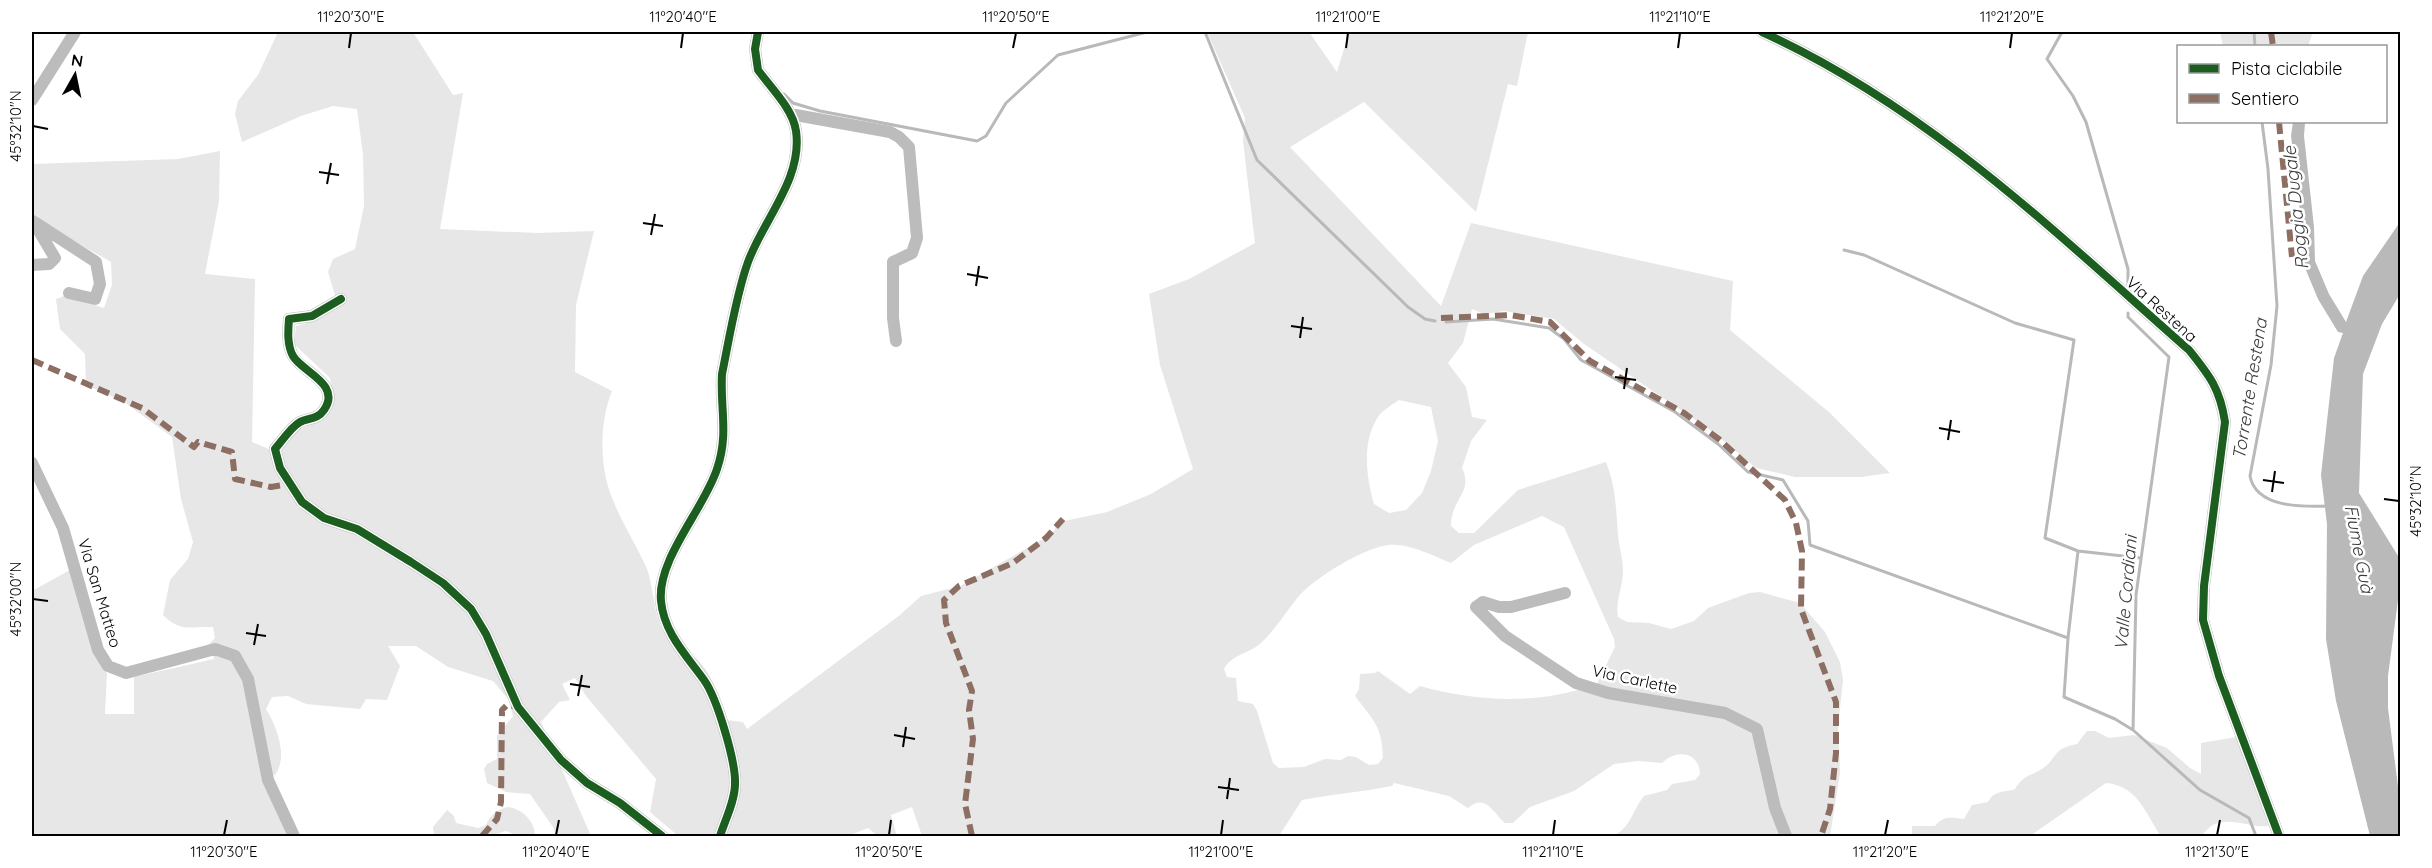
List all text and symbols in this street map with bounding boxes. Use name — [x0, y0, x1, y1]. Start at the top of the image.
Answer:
text: 11°20'30"E — [317, 7, 385, 26]
text: 11°20'40"E — [649, 7, 717, 26]
text: 11°20'50"E — [982, 7, 1050, 26]
text: 11°21'00"E — [1316, 7, 1380, 26]
text: 11°21'10"E — [1649, 7, 1711, 26]
text: 11°21'20"E — [1980, 7, 2044, 26]
north arrow — [45, 45, 105, 105]
legend — [2177, 45, 2387, 123]
text: N — [70, 49, 85, 71]
text: Pista ciclabile — [2231, 57, 2342, 80]
text: Sentiero — [2231, 87, 2299, 110]
text: 45°32'10"N — [6, 90, 25, 162]
water label: Roggia Dugale — [2277, 144, 2313, 271]
street label: Via Restena — [2122, 272, 2202, 346]
water label: Torrente Restena — [2227, 316, 2272, 461]
text: 45°32'10"N — [2406, 465, 2425, 537]
water label: Fiume Guà — [2340, 503, 2380, 596]
water label: Valle Cordiani — [2109, 533, 2142, 651]
street label: Via San Matteo — [74, 536, 126, 650]
text: 45°32'00"N — [6, 562, 25, 636]
street label: Via Carlette — [1590, 660, 1680, 698]
text: 11°20'30"E — [190, 842, 258, 861]
text: 11°20'40"E — [522, 842, 590, 861]
text: 11°20'50"E — [855, 842, 923, 861]
text: 11°21'00"E — [1189, 842, 1253, 861]
text: 11°21'10"E — [1522, 842, 1584, 861]
text: 11°21'20"E — [1853, 842, 1917, 861]
text: 11°21'30"E — [2185, 842, 2249, 861]

